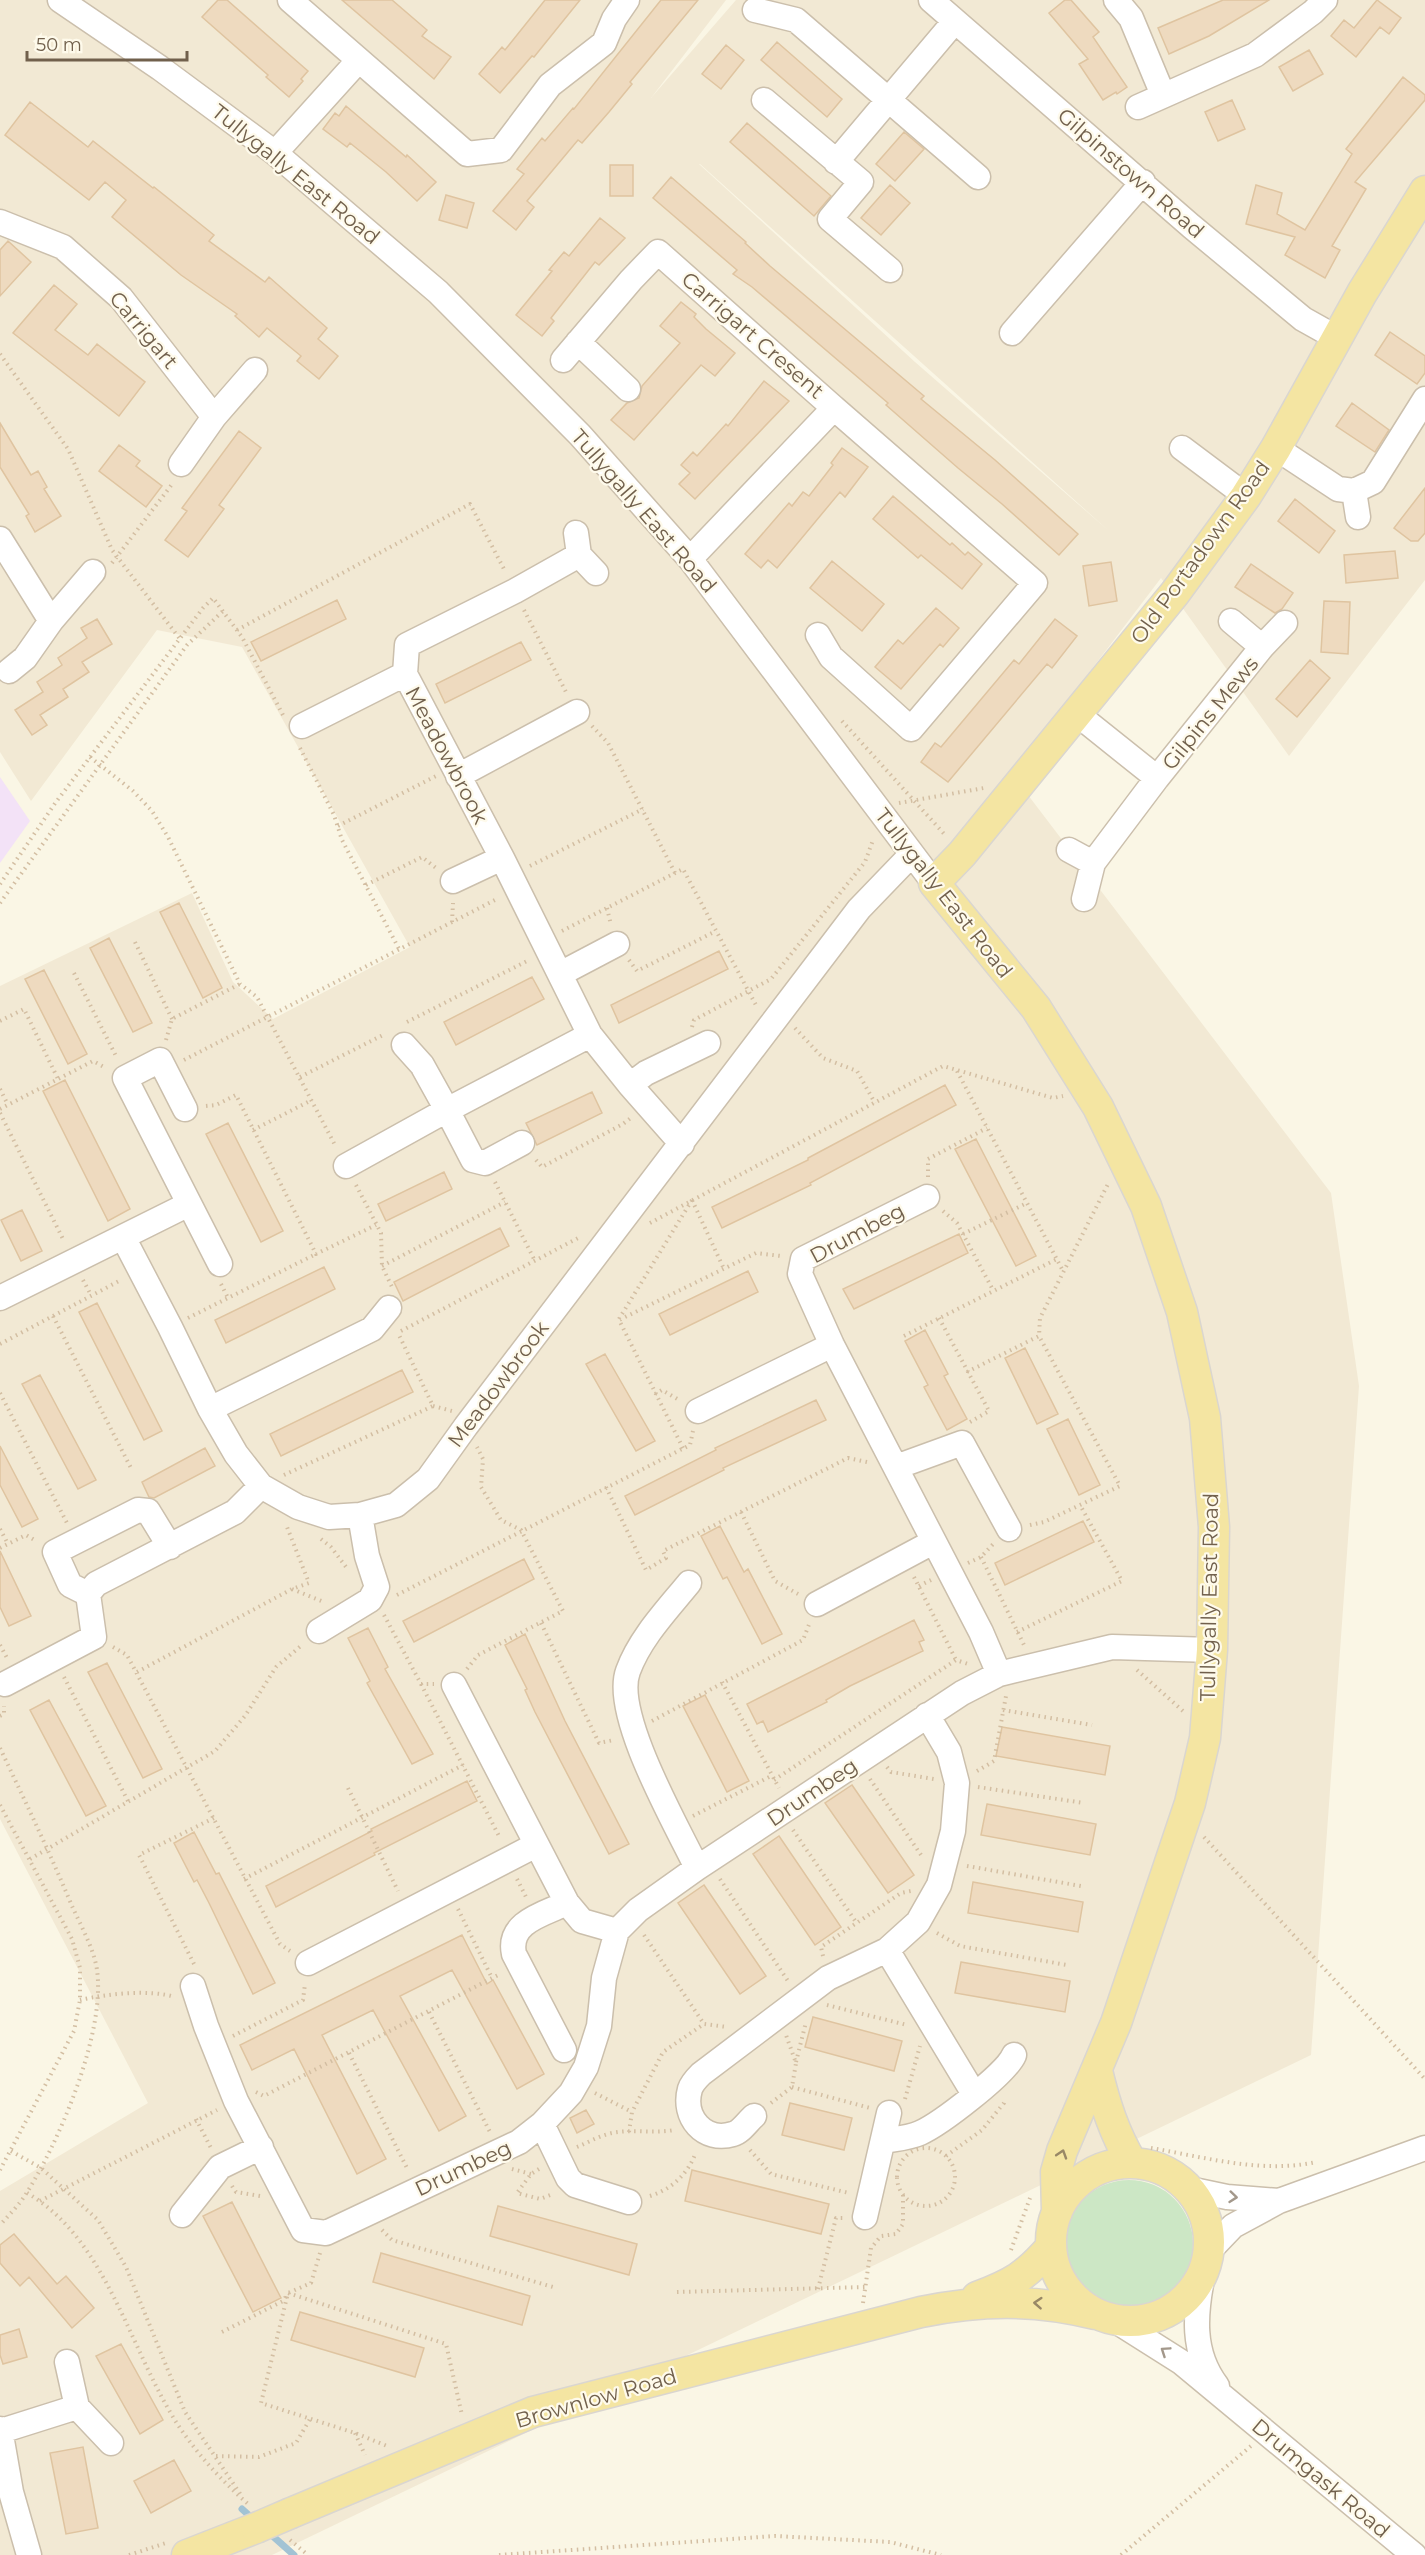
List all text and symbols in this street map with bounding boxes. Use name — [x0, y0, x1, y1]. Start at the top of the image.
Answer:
scale bar — [27, 24, 188, 62]
text: 50 m — [36, 34, 82, 56]
street label: Tullygally East Road — [207, 99, 385, 249]
street label: Gilpinstown Road — [1053, 103, 1209, 243]
street label: Carrigart Cresent — [677, 266, 829, 404]
street label: Carrigart — [104, 286, 184, 374]
street label: Tullygally East Road — [566, 424, 722, 598]
street label: Old Portadown Road — [1125, 456, 1275, 648]
street label: Gilpins Mews — [1157, 651, 1263, 775]
street label: Meadowbrook — [400, 682, 494, 828]
street label: Tullygally East Road — [870, 803, 1018, 983]
street label: Drumbeg — [805, 1198, 909, 1268]
street label: Meadowbrook — [442, 1316, 554, 1452]
street label: Tullygally East Road — [1195, 1493, 1223, 1701]
street label: Drumbeg — [762, 1753, 862, 1831]
street label: Drumbeg — [411, 2135, 515, 2201]
one-way arrow — [1054, 2149, 1067, 2160]
one-way arrow — [1229, 2191, 1238, 2203]
one-way arrow — [1034, 2297, 1043, 2310]
one-way arrow — [1161, 2347, 1171, 2359]
street label: Brownlow Road — [512, 2363, 680, 2433]
street label: Drumgask Road — [1247, 2413, 1395, 2543]

